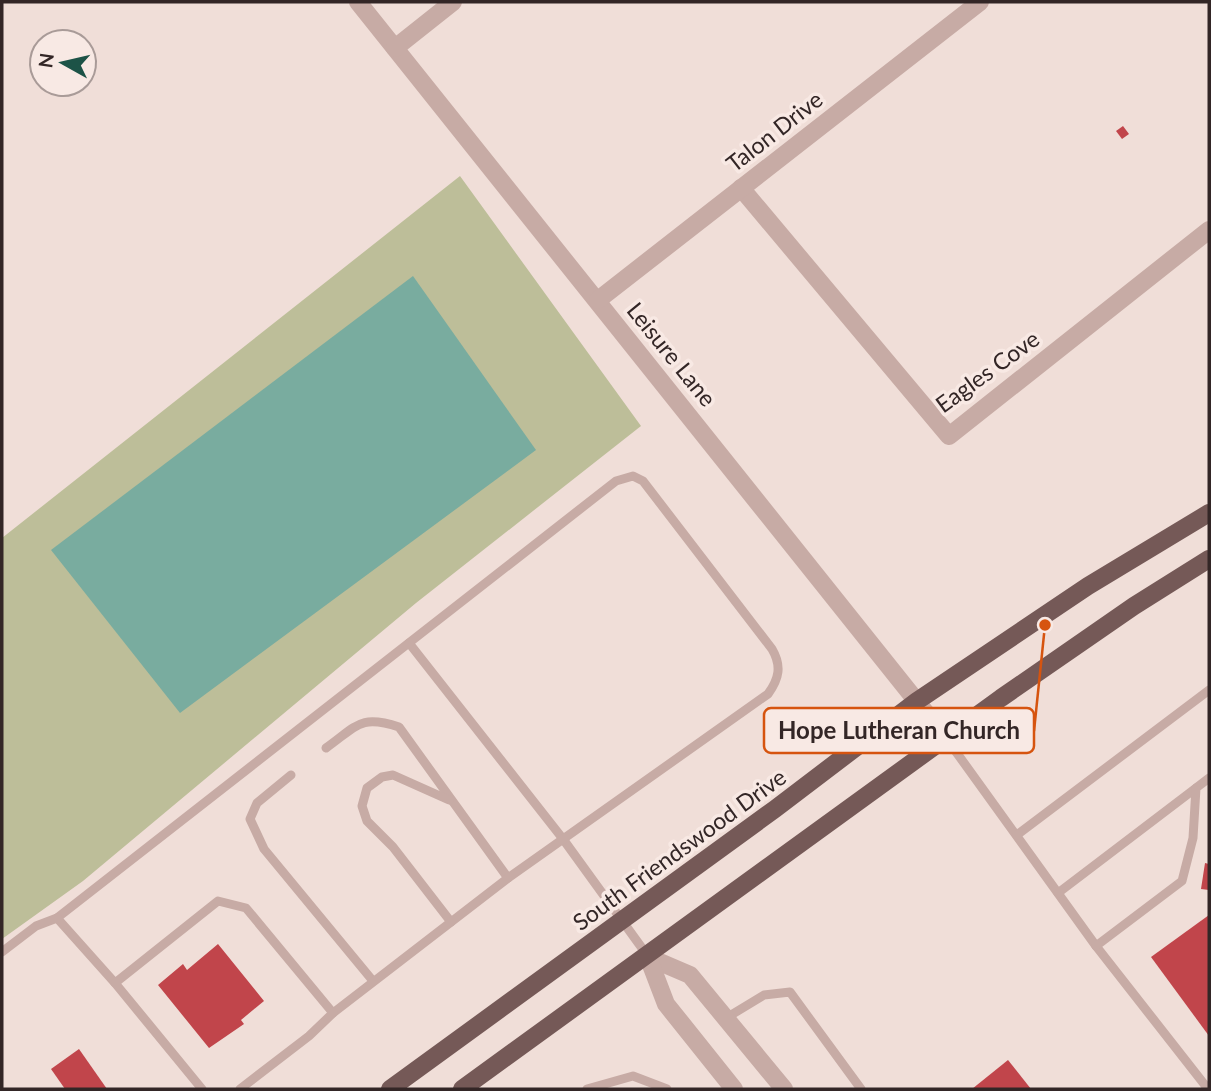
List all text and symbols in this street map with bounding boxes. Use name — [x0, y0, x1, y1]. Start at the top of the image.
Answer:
north arrow — [28, 28, 98, 98]
text: N — [33, 52, 58, 69]
street label: Talon Drive — [720, 85, 828, 177]
street label: Leisure Lane — [622, 296, 722, 412]
street label: Eagles Cove — [930, 324, 1044, 418]
callout: Hope Lutheran Church — [764, 708, 1034, 753]
text: Hope Lutheran Church — [778, 715, 1020, 744]
street label: South Friendswood Drive — [567, 762, 791, 936]

